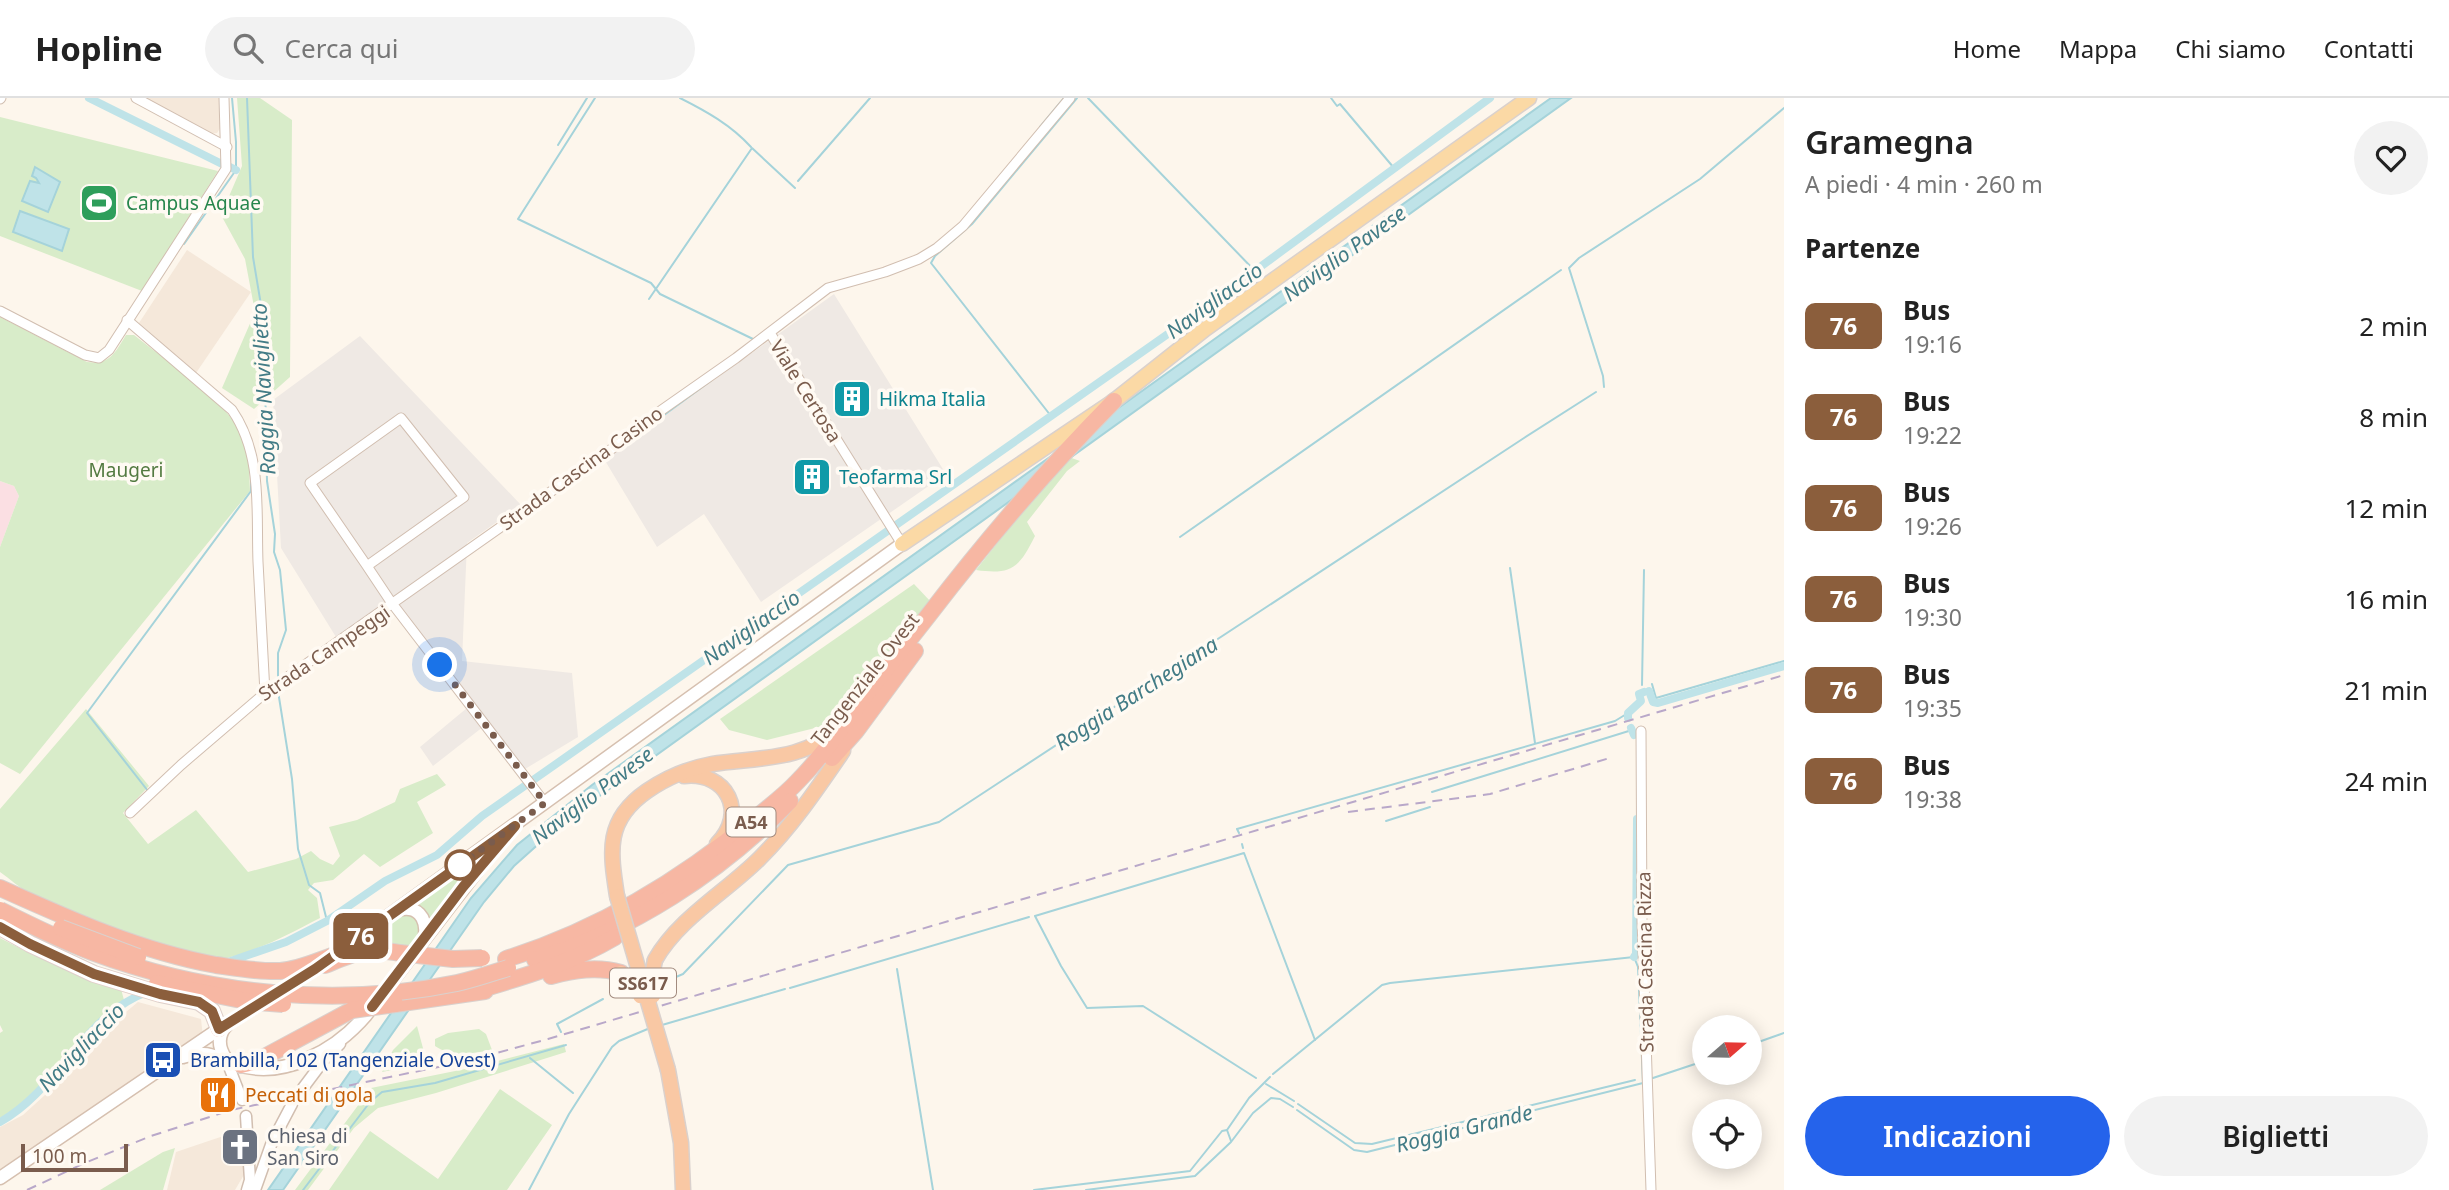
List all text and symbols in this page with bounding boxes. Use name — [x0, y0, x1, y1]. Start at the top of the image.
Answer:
search box — [205, 17, 695, 80]
text: Hopline — [35, 26, 163, 71]
icon: search — [229, 29, 267, 67]
text: Cerca qui — [285, 30, 398, 66]
text: Home — [1953, 32, 2021, 65]
text: Mappa — [2059, 32, 2137, 65]
text: Chi siamo — [2175, 32, 2286, 65]
text: Contatti — [2324, 32, 2414, 65]
text: Gramegna — [1805, 119, 1974, 164]
button: heart — [2354, 121, 2428, 195]
text: A piedi · 4 min · 260 m — [1805, 168, 2043, 200]
sports icon: Campus Aquae — [78, 182, 120, 224]
place label: Campus Aquae — [126, 190, 261, 216]
water label: Naviglio Pavese — [1277, 199, 1411, 307]
text: Partenze — [1805, 230, 1920, 266]
water label: Navigliaccio — [1160, 255, 1268, 345]
text: Bus — [1903, 292, 1950, 328]
water label: Roggia Naviglietto — [245, 302, 281, 476]
text: 2 min — [2359, 308, 2428, 344]
text: 76 — [1830, 309, 1857, 342]
text: 19:16 — [1903, 328, 1962, 360]
street label: Viale Certosa — [764, 335, 848, 447]
building icon: Hikma Italia — [831, 378, 873, 420]
text: Bus — [1903, 383, 1950, 419]
place label: Hikma Italia — [879, 386, 986, 412]
text: 8 min — [2359, 399, 2428, 435]
street label: Strada Cascina Casino — [494, 400, 668, 536]
text: 76 — [1830, 400, 1857, 433]
text: 19:22 — [1903, 419, 1962, 451]
building icon: Teofarma Srl — [791, 456, 833, 498]
park label: Maugeri — [89, 457, 163, 483]
place label: Teofarma Srl — [839, 464, 952, 490]
text: Bus — [1903, 474, 1950, 510]
text: 12 min — [2344, 490, 2428, 526]
text: 76 — [1830, 491, 1857, 524]
text: 19:26 — [1903, 510, 1962, 542]
text: Bus — [1903, 565, 1950, 601]
text: 16 min — [2344, 581, 2428, 617]
text: 76 — [1830, 582, 1857, 615]
water label: Navigliaccio — [697, 583, 805, 671]
street label: Strada Campeggi — [253, 599, 395, 707]
text: 19:30 — [1903, 601, 1962, 633]
street label: Tangenziale Ovest — [805, 607, 925, 751]
water label: Roggia Barchegiana — [1049, 630, 1223, 756]
your location — [422, 647, 457, 682]
text: Bus — [1903, 656, 1950, 692]
text: 21 min — [2344, 672, 2428, 708]
text: 76 — [1830, 673, 1857, 706]
text: 19:35 — [1903, 692, 1962, 724]
water label: Naviglio Pavese — [525, 740, 659, 850]
text: Bus — [1903, 747, 1950, 783]
text: 24 min — [2344, 763, 2428, 799]
text: 76 — [1830, 764, 1857, 797]
text: 19:38 — [1903, 783, 1962, 815]
road number: A54 — [726, 808, 776, 836]
unlabelled marker — [445, 850, 475, 880]
street label: Strada Cascina Rizza — [1630, 871, 1660, 1053]
line badge: 76 — [330, 913, 392, 959]
text: 76 — [347, 919, 375, 952]
road number: SS617 — [610, 968, 676, 998]
water label: Navigliaccio — [32, 997, 130, 1097]
north arrow — [1692, 1015, 1762, 1085]
map controls — [1692, 1015, 1762, 1169]
bus stop icon: Brambilla, 102 (Tangenziale Ovest) — [142, 1039, 184, 1081]
place label: Brambilla, 102 (Tangenziale Ovest) — [190, 1047, 496, 1073]
restaurant icon: Peccati di gola — [197, 1074, 239, 1116]
place label: Peccati di gola — [245, 1082, 373, 1108]
button: Indicazioni — [1805, 1096, 2110, 1176]
button: Biglietti — [2124, 1096, 2428, 1176]
water label: Roggia Grande — [1393, 1097, 1535, 1159]
button: locate — [1692, 1099, 1762, 1169]
place label: Chiesa di San Siro — [267, 1123, 348, 1171]
church icon: Chiesa di San Siro — [219, 1126, 261, 1168]
scale bar — [21, 1141, 128, 1173]
text: 100 m — [32, 1143, 87, 1169]

